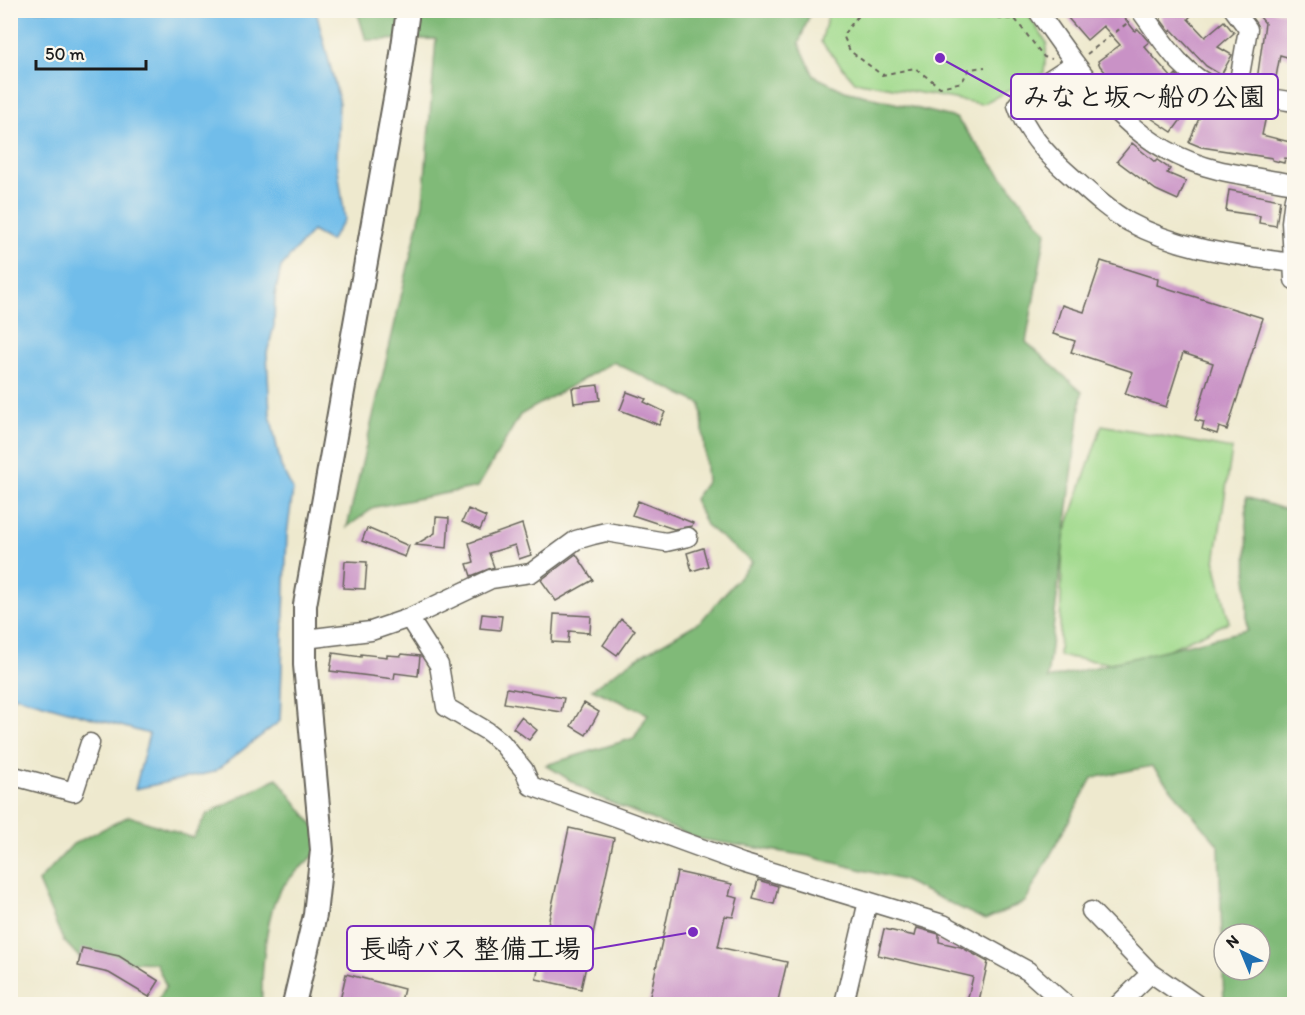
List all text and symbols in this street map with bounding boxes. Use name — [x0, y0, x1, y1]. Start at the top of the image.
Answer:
scale bar — [36, 33, 146, 71]
text: 50 m — [45, 43, 85, 65]
callout: みなと坂〜船の公園 — [1011, 74, 1278, 119]
text: みなと坂〜船の公園 — [1023, 80, 1266, 113]
north arrow — [1212, 922, 1272, 982]
callout: 長崎バス 整備工場 — [347, 926, 593, 971]
text: N — [1222, 931, 1243, 952]
text: 長崎バス 整備工場 — [359, 932, 581, 965]

